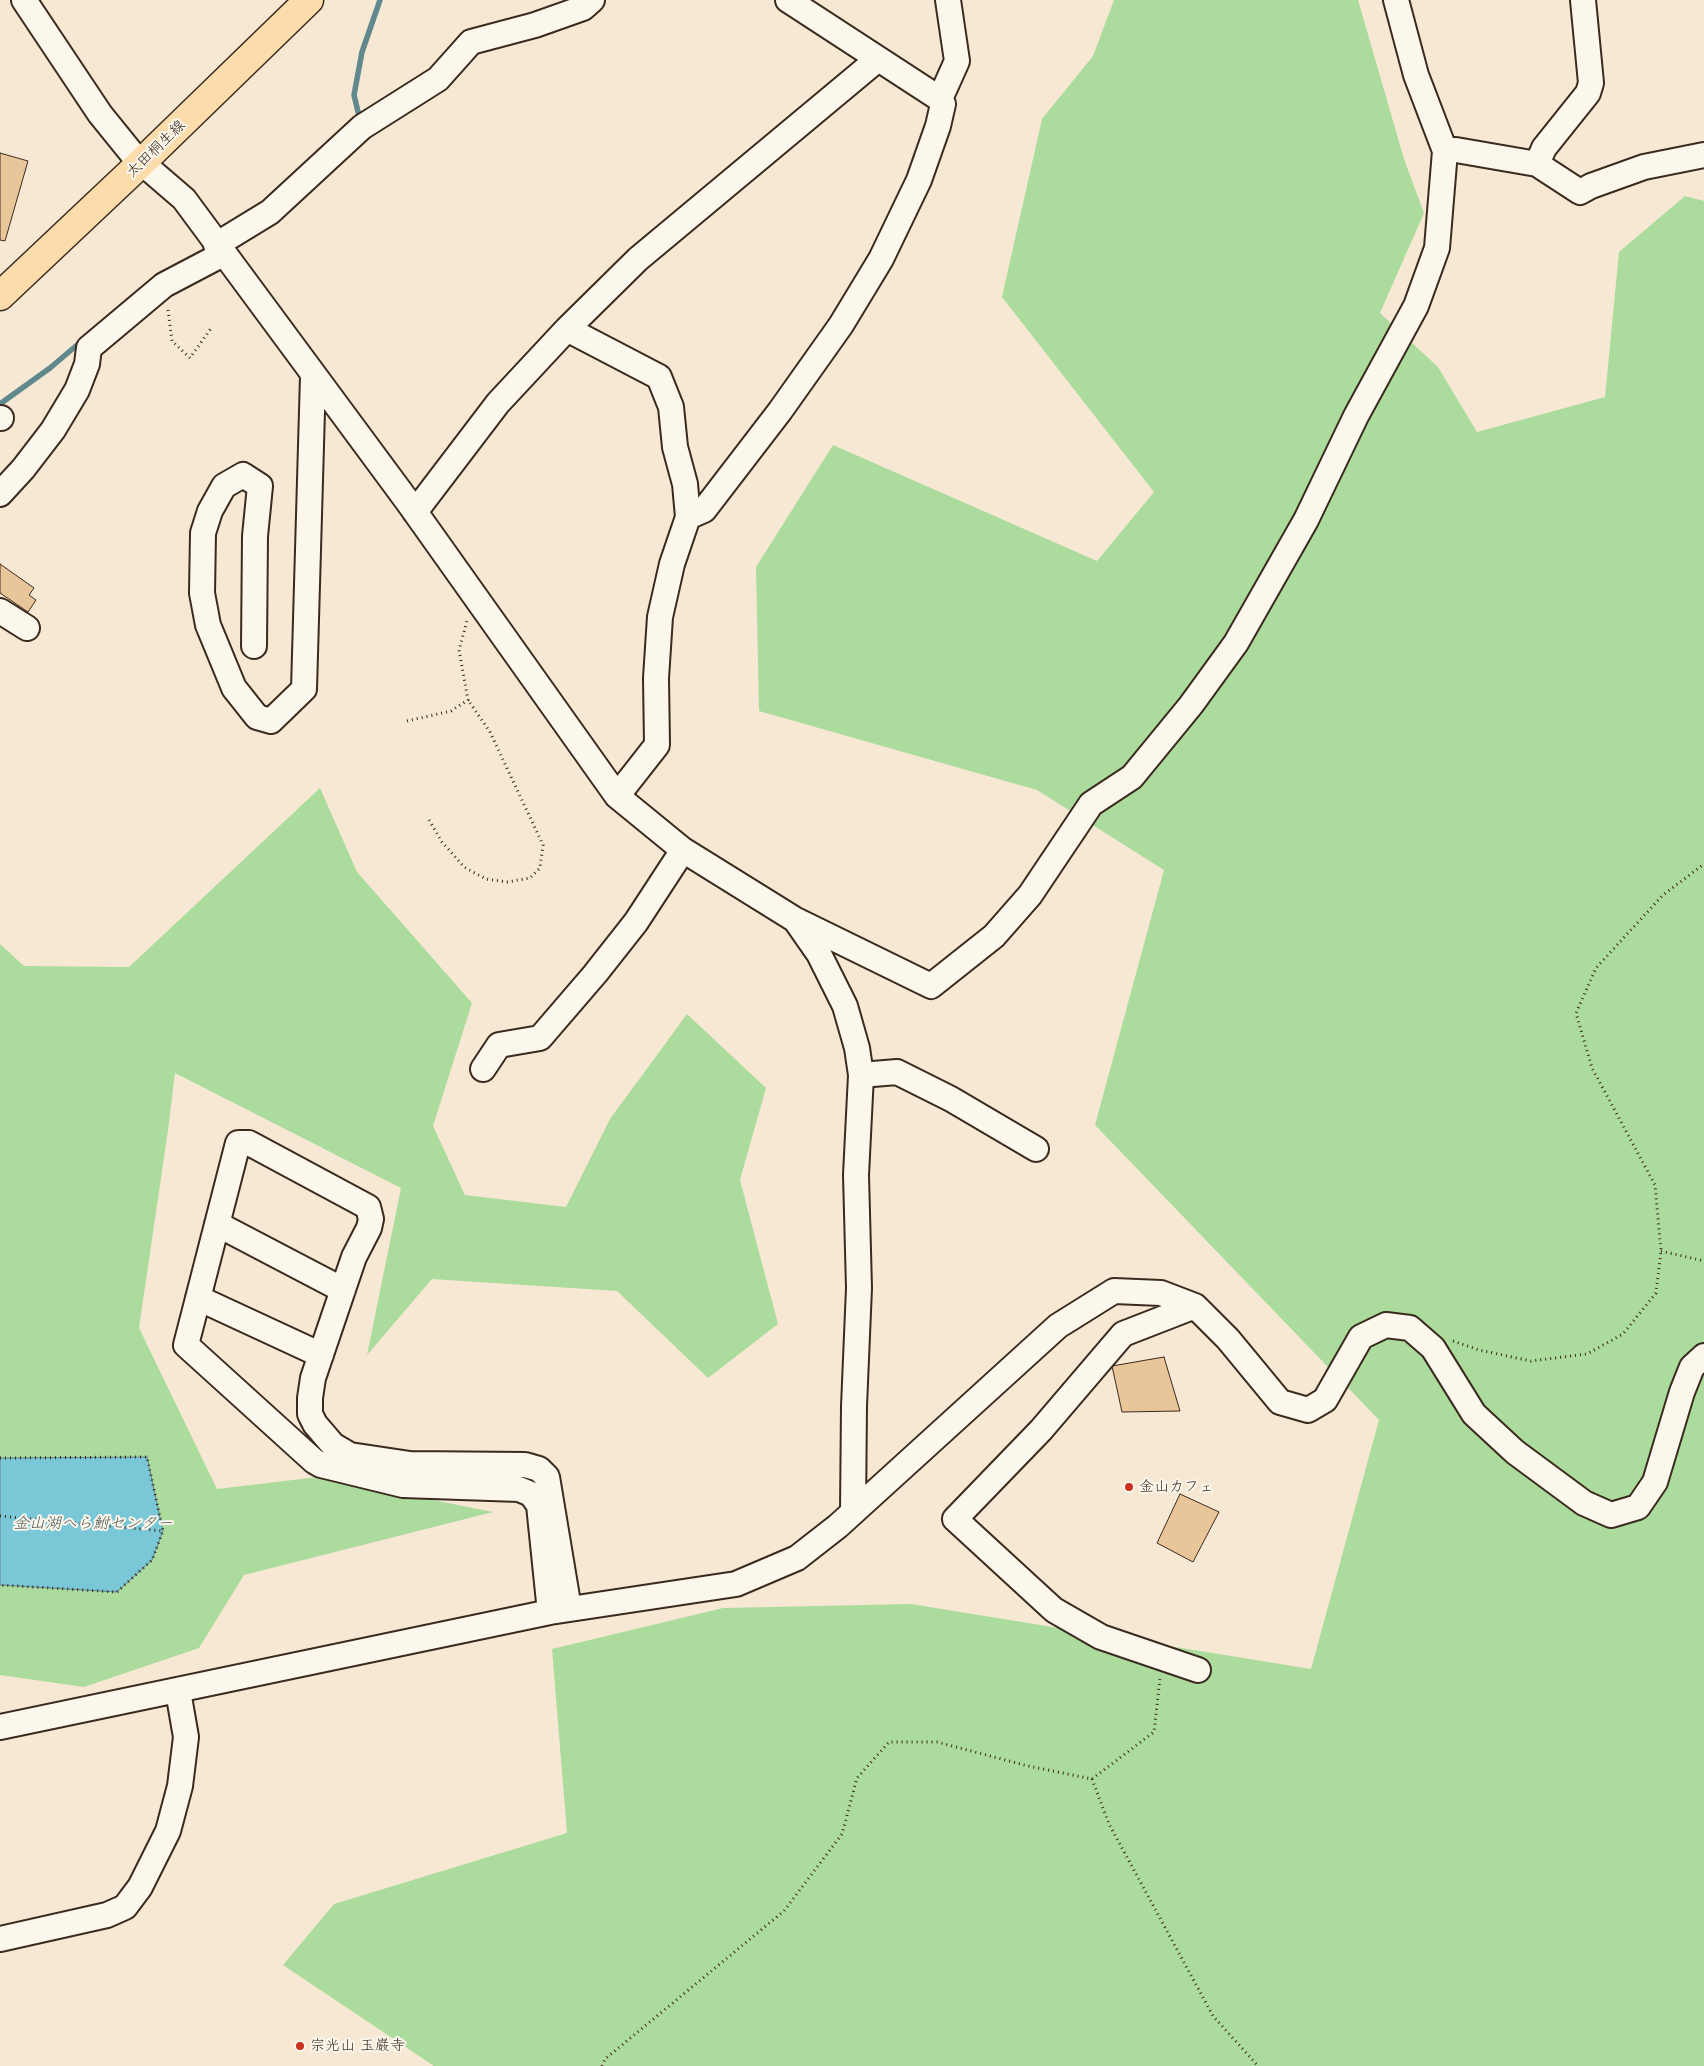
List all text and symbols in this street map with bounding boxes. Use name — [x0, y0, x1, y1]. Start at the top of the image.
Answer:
street label: 太田桐生線 — [123, 116, 189, 182]
place label: 金山カフェ — [1139, 1478, 1214, 1496]
marker: 金山カフェ — [1123, 1481, 1135, 1493]
water label: 金山湖へら鮒センター — [13, 1514, 173, 1534]
place label: 宗光山 玉巌寺 — [310, 2037, 405, 2055]
marker: 宗光山 玉巌寺 — [294, 2040, 306, 2052]

